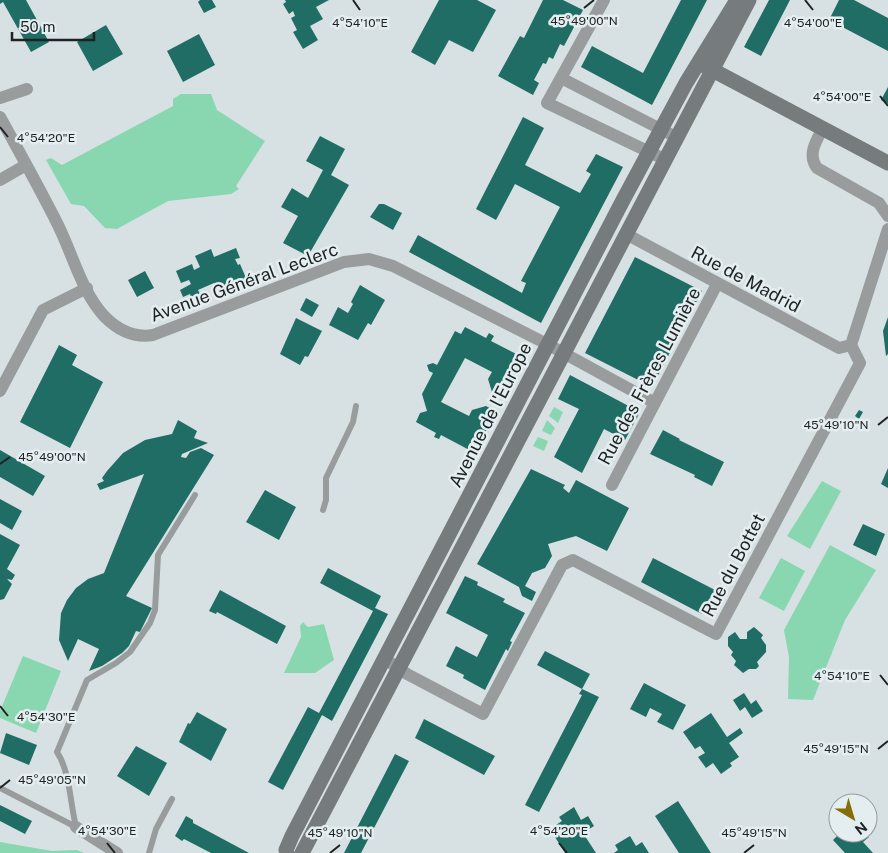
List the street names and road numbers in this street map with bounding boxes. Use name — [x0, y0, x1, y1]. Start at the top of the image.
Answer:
street label: Avenue Général Leclerc — [147, 238, 341, 326]
street label: Rue de Madrid — [688, 241, 804, 317]
street label: Rue des Frères Lumière — [593, 284, 705, 468]
street label: Avenue de l'Europe — [444, 339, 536, 491]
street label: Rue du Bottet — [697, 510, 769, 620]

